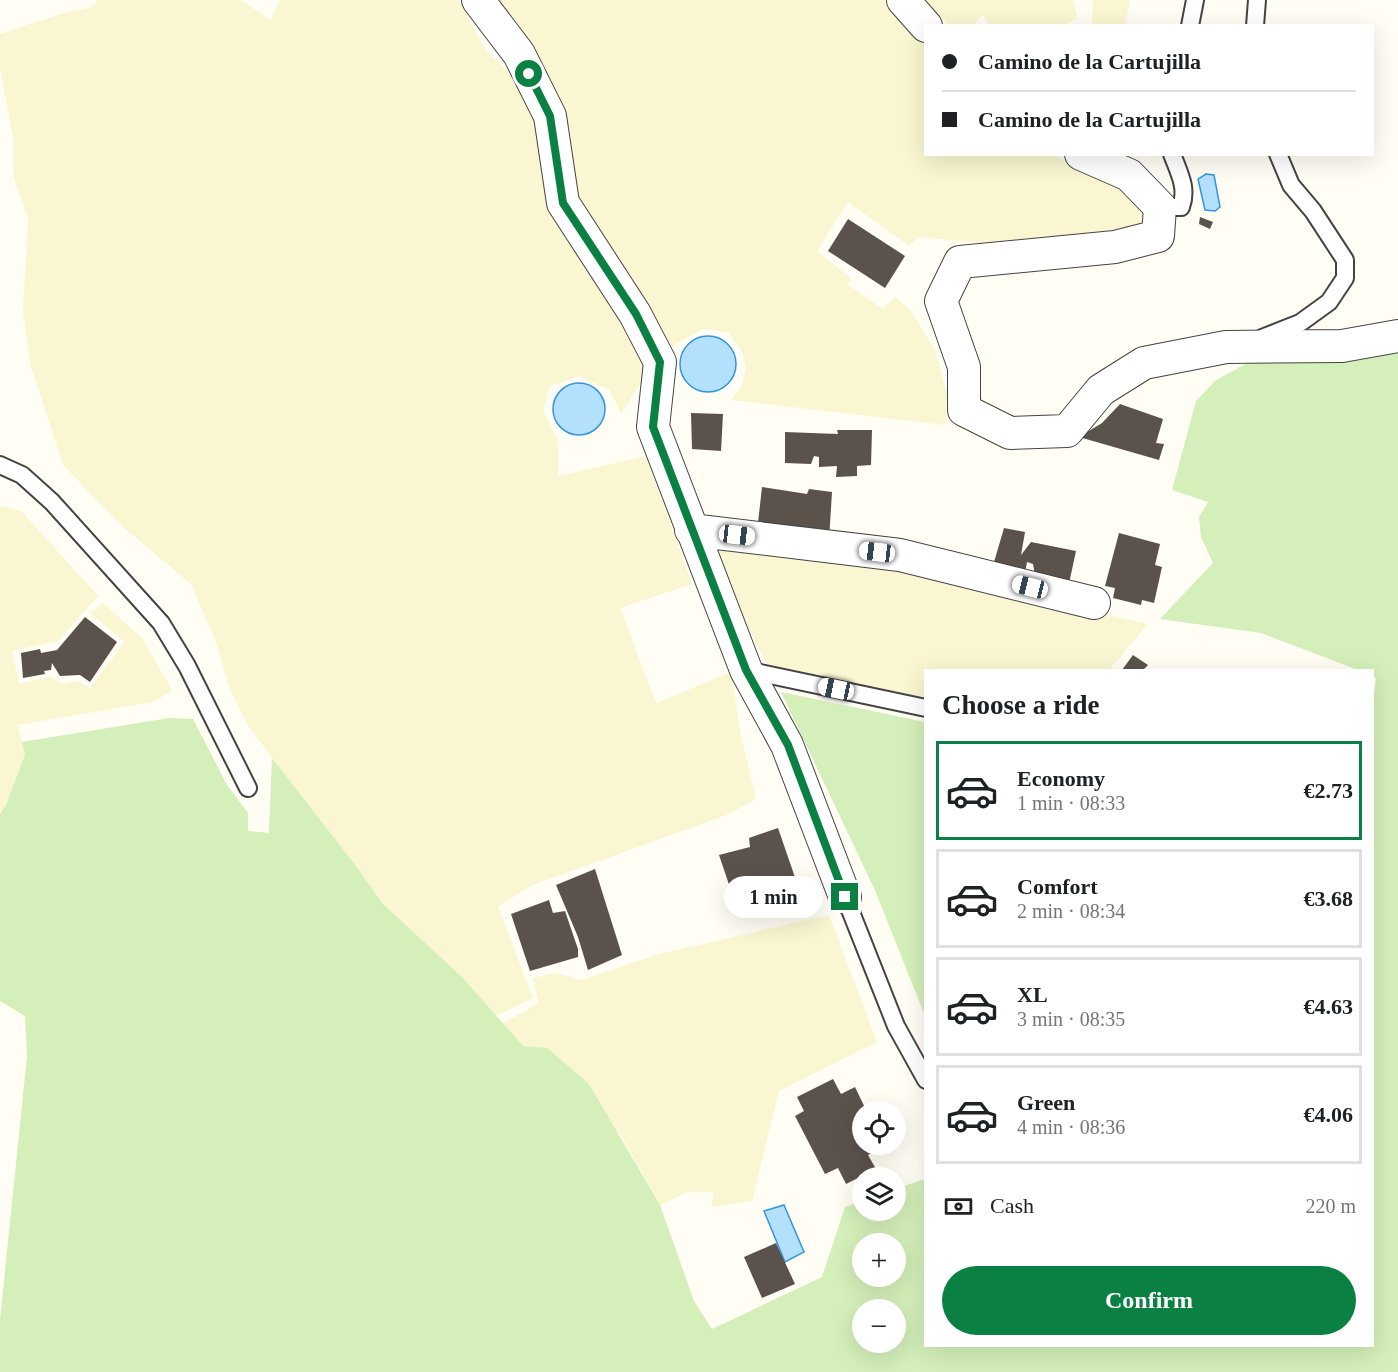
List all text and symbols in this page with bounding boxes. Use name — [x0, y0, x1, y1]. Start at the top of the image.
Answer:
text: Camino de la Cartujilla — [978, 49, 1201, 74]
route start — [515, 60, 542, 87]
text: Camino de la Cartujilla — [978, 107, 1201, 132]
car — [718, 524, 756, 546]
car — [858, 541, 896, 563]
car — [1010, 574, 1050, 600]
car — [817, 676, 855, 702]
text: Choose a ride — [942, 690, 1100, 720]
icon: car — [945, 764, 999, 818]
text: Economy — [1017, 766, 1105, 791]
text: €2.73 — [1304, 778, 1353, 803]
text: 1 min · 08:33 — [1017, 792, 1125, 814]
icon: car — [945, 872, 999, 926]
text: Comfort — [1017, 874, 1098, 899]
callout: 1 min — [725, 876, 824, 918]
route end — [831, 883, 858, 910]
text: 1 min — [749, 886, 798, 908]
text: €3.68 — [1304, 886, 1353, 911]
text: 2 min · 08:34 — [1017, 900, 1125, 922]
icon: car — [945, 980, 999, 1034]
text: XL — [1017, 982, 1048, 1007]
text: €4.63 — [1304, 994, 1353, 1019]
text: 3 min · 08:35 — [1017, 1008, 1125, 1030]
icon: car — [945, 1088, 999, 1142]
text: Green — [1017, 1090, 1075, 1115]
map controls — [852, 1101, 906, 1353]
button: locate — [852, 1101, 906, 1155]
text: €4.06 — [1304, 1102, 1353, 1127]
text: 4 min · 08:36 — [1017, 1116, 1125, 1138]
button: layers — [852, 1167, 906, 1221]
icon: cash — [942, 1190, 975, 1223]
text: Cash — [990, 1193, 1034, 1218]
text: 220 m — [1305, 1195, 1356, 1217]
button: + — [852, 1233, 906, 1287]
button: Confirm — [942, 1266, 1356, 1335]
button: − — [852, 1299, 906, 1353]

